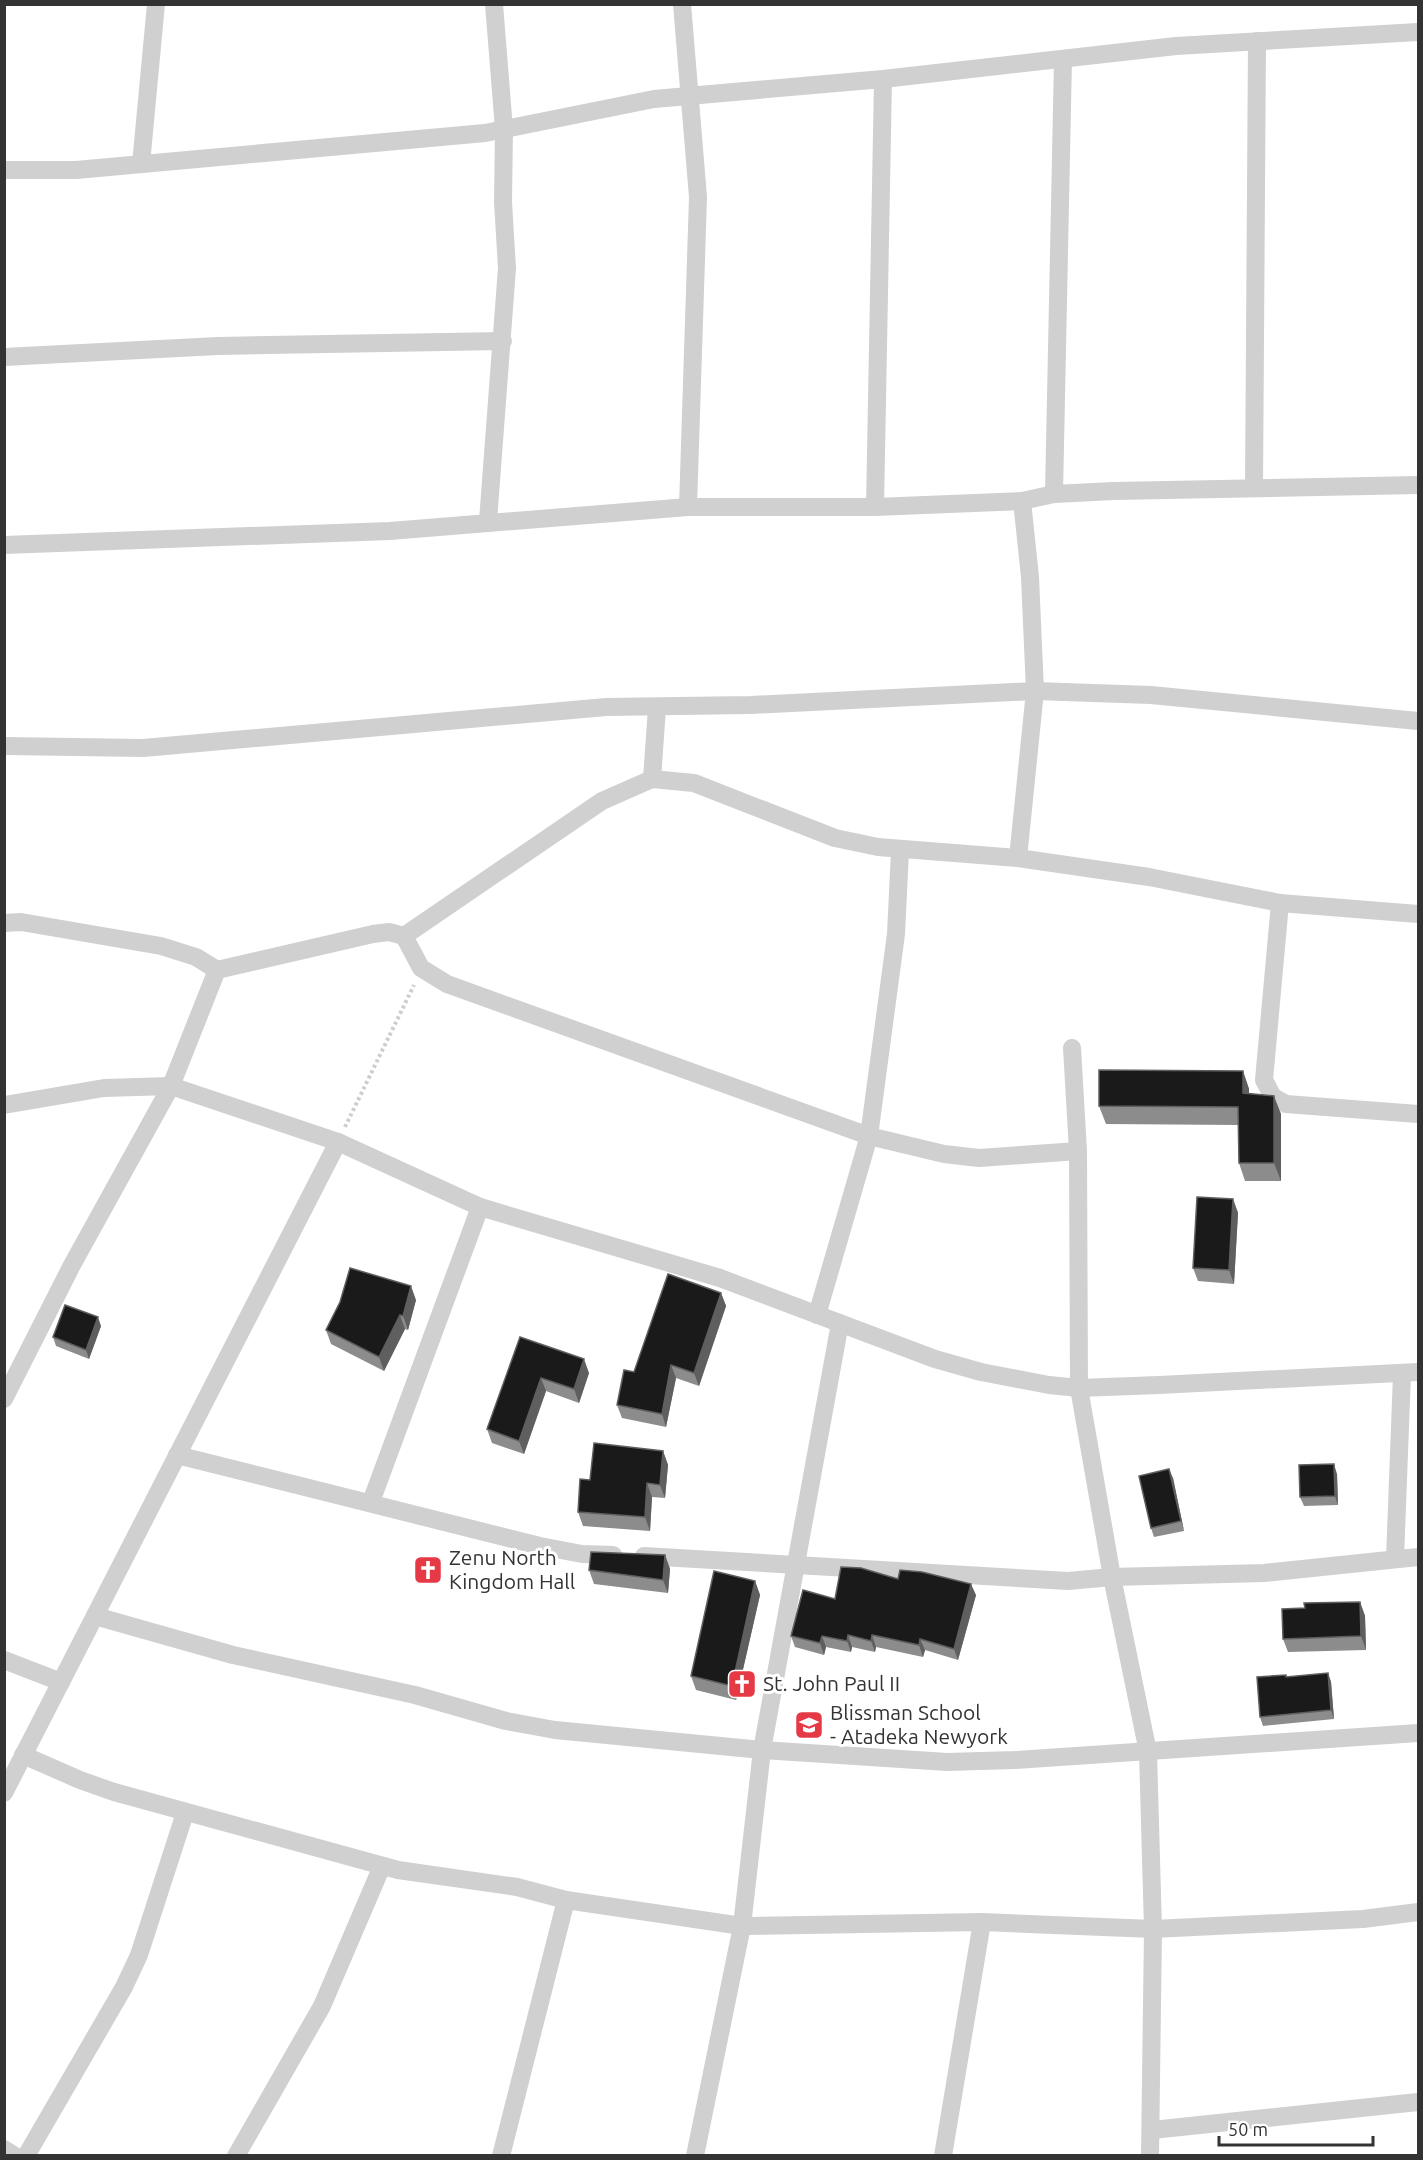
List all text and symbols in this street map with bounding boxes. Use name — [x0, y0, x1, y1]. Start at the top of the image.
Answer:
place label: Zenu North Kingdom Hall — [449, 1545, 575, 1593]
church icon: Zenu North Kingdom Hall — [412, 1554, 444, 1586]
church icon: St. John Paul II — [726, 1668, 758, 1700]
place label: St. John Paul II — [763, 1671, 900, 1695]
place label: Blissman School - Atadeka Newyork — [830, 1700, 1008, 1748]
school or university icon: Blissman School - Atadeka Newyork — [793, 1709, 825, 1741]
scale bar — [1219, 2109, 1374, 2147]
text: 50 m — [1228, 2119, 1268, 2139]

